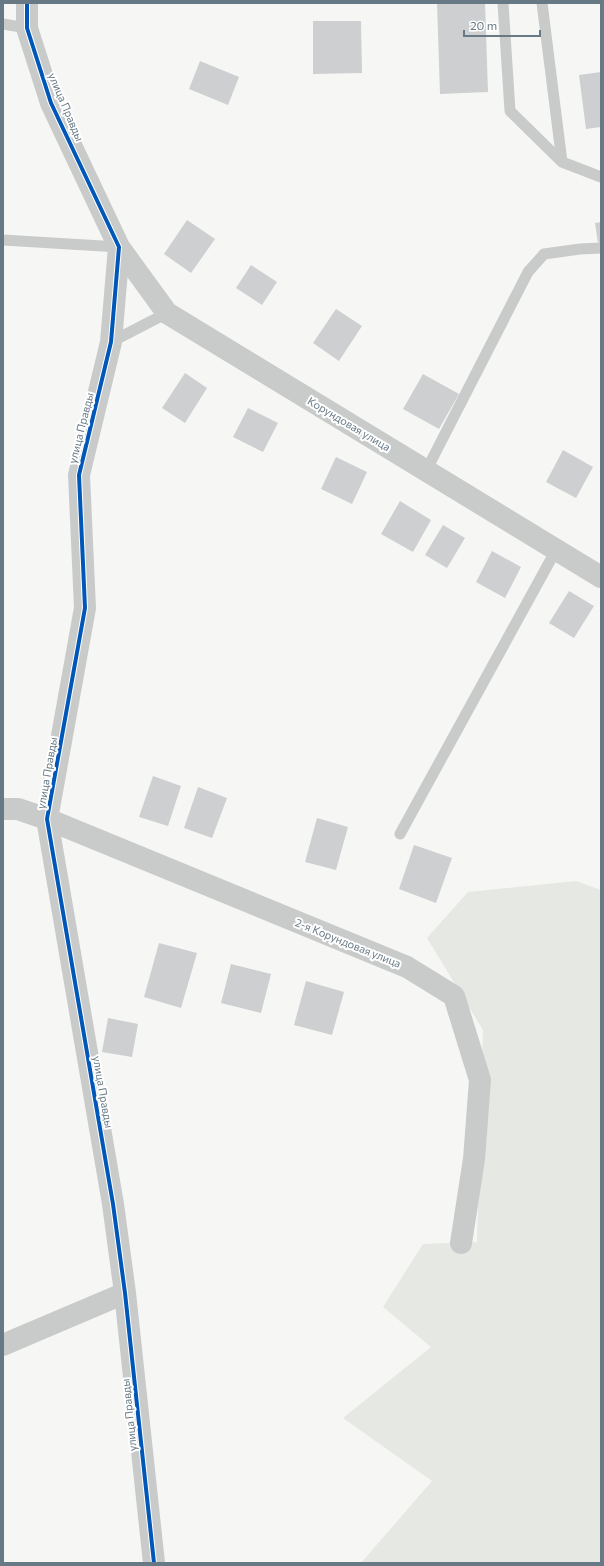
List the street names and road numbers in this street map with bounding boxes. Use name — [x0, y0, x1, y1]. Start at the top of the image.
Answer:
street label: улица Правды — [46, 71, 87, 143]
street label: улица Правды — [65, 391, 96, 465]
street label: Корундовая улица — [305, 394, 393, 453]
street label: улица Правды — [34, 736, 59, 810]
street label: 2-я Корундовая улица — [293, 915, 403, 970]
street label: улица Правды — [91, 1055, 116, 1129]
street label: улица Правды — [118, 1378, 139, 1452]

